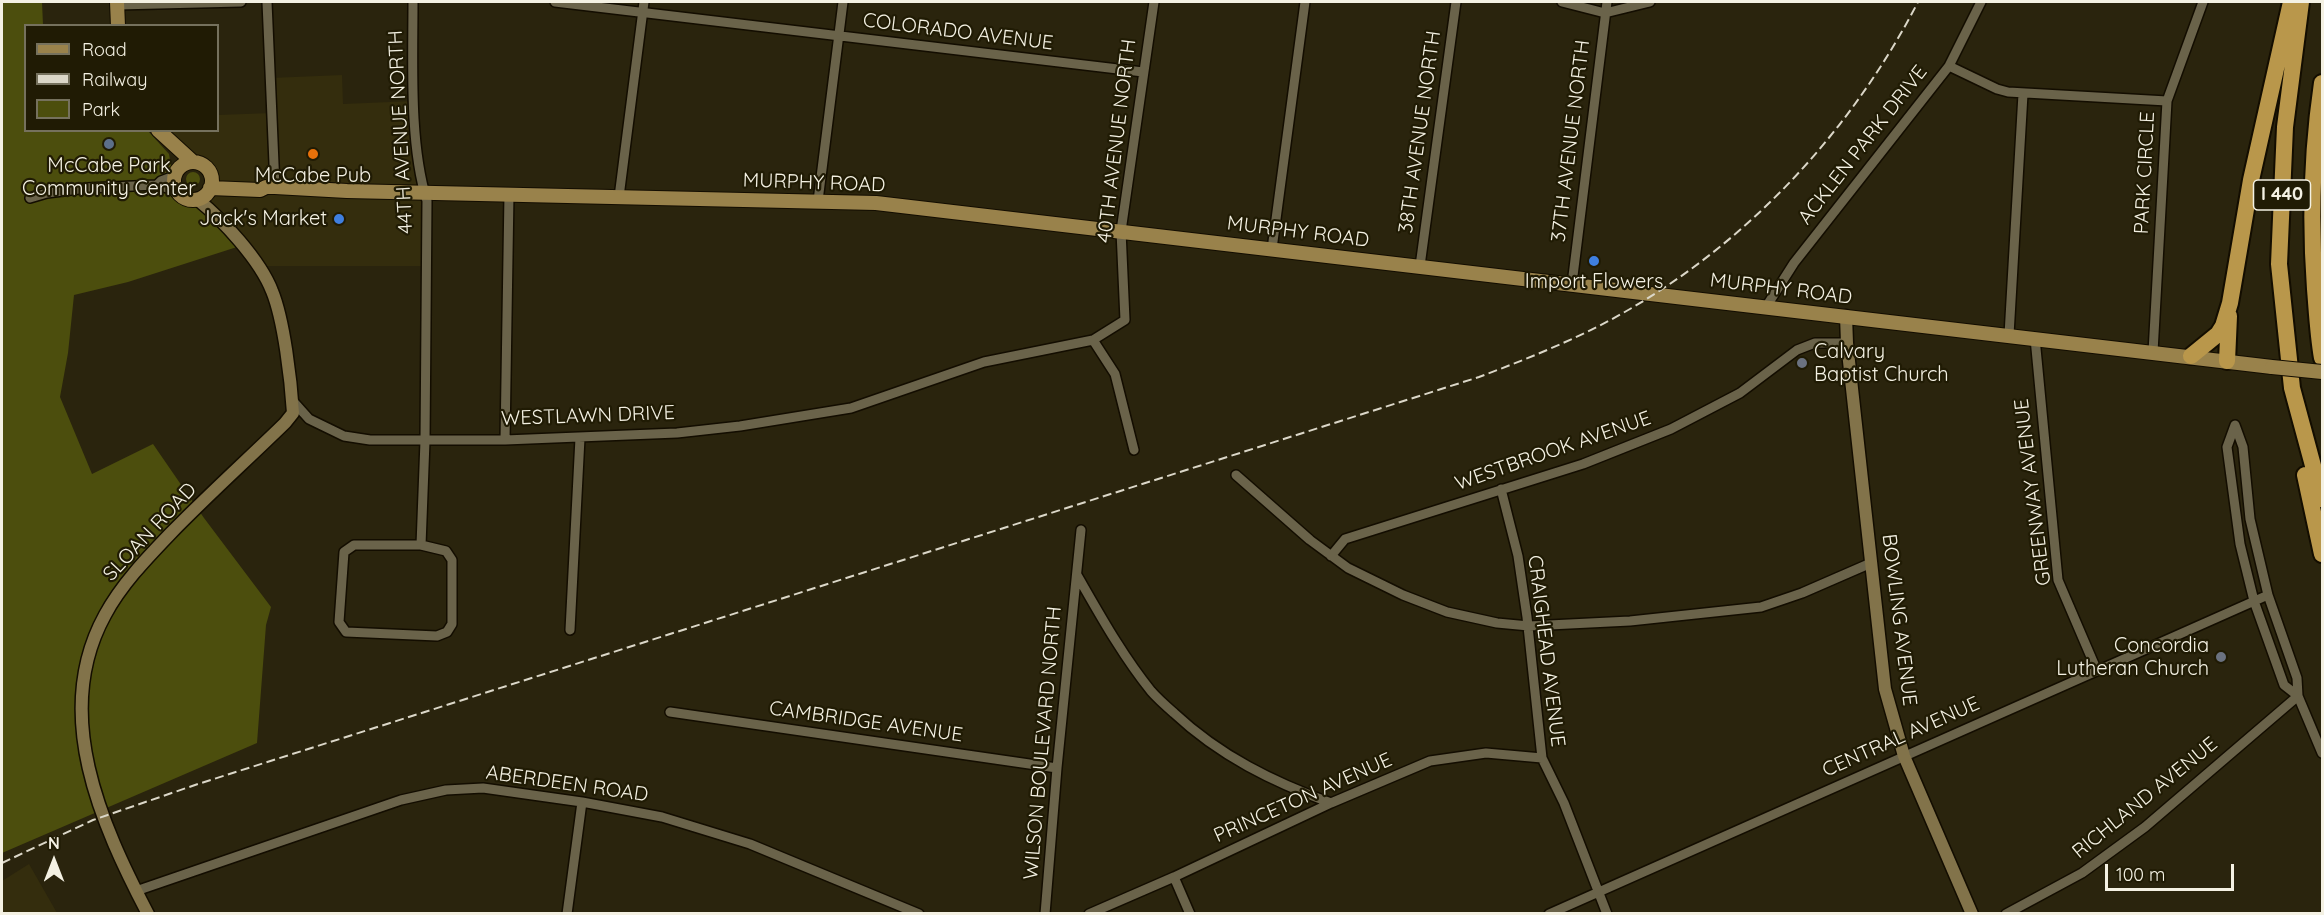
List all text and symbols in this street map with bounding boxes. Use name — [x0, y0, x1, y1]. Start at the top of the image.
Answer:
street label: COLORADO AVENUE — [861, 8, 1055, 56]
legend — [24, 24, 219, 132]
street label: 38TH AVENUE NORTH — [1394, 29, 1446, 235]
street label: 44TH AVENUE NORTH — [384, 30, 418, 234]
text: Road — [82, 38, 127, 61]
street label: 40TH AVENUE NORTH — [1093, 38, 1141, 244]
street label: 37TH AVENUE NORTH — [1547, 39, 1595, 243]
street label: ACKLEN PARK DRIVE — [1793, 61, 1933, 229]
text: Railway — [82, 68, 148, 91]
text: Park — [82, 98, 120, 121]
street label: PARK CIRCLE — [2130, 111, 2160, 235]
marker: McCabe Park Community Center — [102, 137, 116, 151]
marker: McCabe Pub — [306, 147, 320, 161]
place label: McCabe Park Community Center — [22, 154, 196, 201]
place label: McCabe Pub — [255, 164, 371, 188]
street label: MURPHY ROAD — [742, 169, 886, 197]
road number: I 440 — [2254, 180, 2310, 210]
place label: Jack's Market — [199, 207, 327, 231]
street label: MURPHY ROAD — [1226, 211, 1370, 253]
marker: Jack's Market — [332, 212, 346, 226]
marker: Import Flowers — [1587, 254, 1601, 268]
street label: MURPHY ROAD — [1709, 268, 1853, 310]
place label: Import Flowers — [1525, 270, 1663, 294]
place label: Calvary Baptist Church — [1814, 340, 1949, 387]
marker: Calvary Baptist Church — [1795, 356, 1809, 370]
street label: GREENWAY AVENUE — [2010, 397, 2056, 587]
street label: WESTLAWN DRIVE — [501, 401, 675, 431]
street label: WESTBROOK AVENUE — [1452, 406, 1654, 496]
street label: SLOAN ROAD — [98, 478, 202, 586]
street label: BOWLING AVENUE — [1877, 533, 1921, 707]
street label: CRAIGHEAD AVENUE — [1522, 554, 1570, 748]
street label: WILSON BOULEVARD NORTH — [1019, 605, 1067, 881]
place label: Concordia Lutheran Church — [2056, 634, 2209, 681]
marker: Concordia Lutheran Church — [2214, 650, 2228, 664]
street label: CENTRAL AVENUE — [1819, 692, 1983, 782]
street label: CAMBRIDGE AVENUE — [768, 697, 964, 747]
street label: RICHLAND AVENUE — [2068, 732, 2222, 864]
street label: PRINCETON AVENUE — [1210, 748, 1396, 848]
street label: ABERDEEN ROAD — [484, 761, 650, 807]
north arrow — [24, 831, 84, 891]
text: N — [48, 833, 60, 853]
scale bar — [2108, 852, 2237, 890]
text: 100 m — [2116, 863, 2165, 886]

